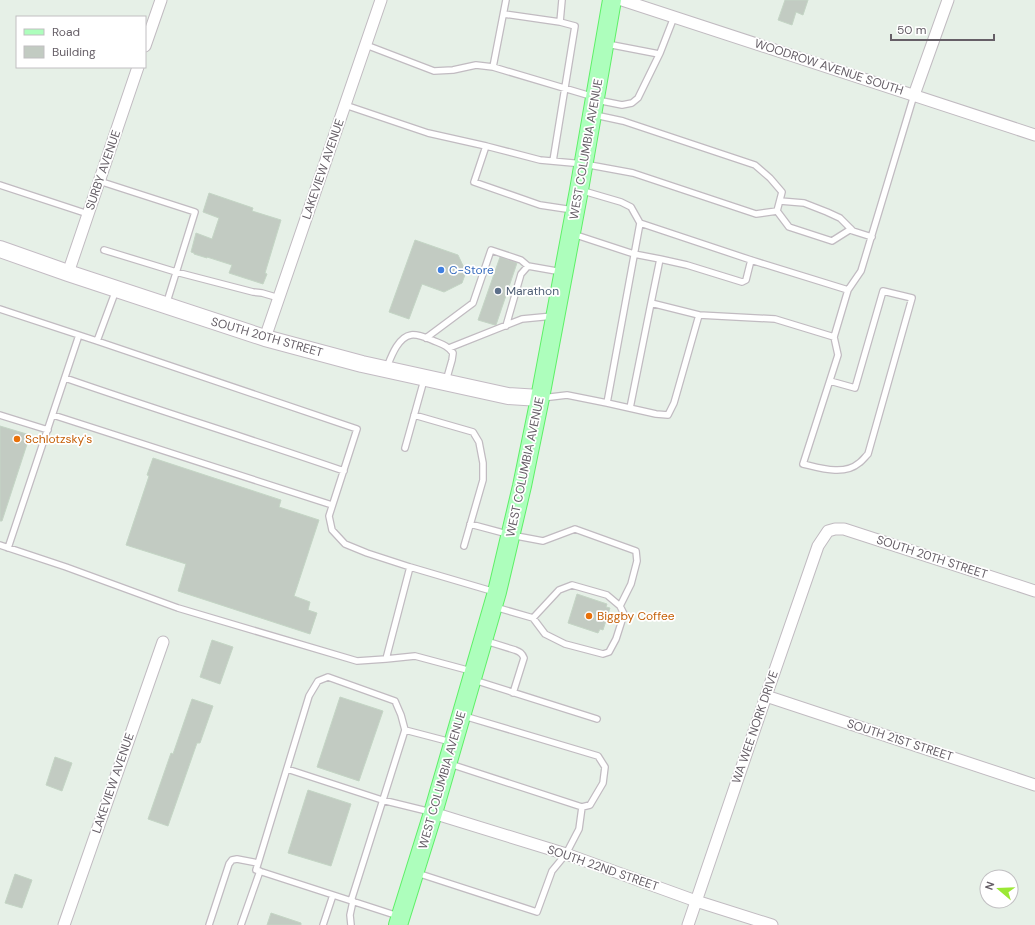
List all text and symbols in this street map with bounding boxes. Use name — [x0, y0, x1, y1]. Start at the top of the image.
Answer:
legend — [16, 16, 146, 68]
scale bar — [891, 16, 994, 42]
text: 50 m — [897, 22, 926, 38]
text: Road — [52, 24, 80, 40]
street label: WOODROW AVENUE SOUTH — [752, 35, 906, 99]
text: Building — [52, 44, 96, 60]
street label: WEST COLUMBIA AVENUE — [566, 77, 606, 221]
street label: LAKEVIEW AVENUE — [298, 117, 348, 221]
street label: SURBY AVENUE — [82, 128, 124, 212]
place label: C-Store — [449, 262, 494, 278]
marker: C-Store — [436, 265, 446, 275]
place label: Marathon — [506, 283, 559, 299]
marker: Marathon — [493, 286, 503, 296]
street label: SOUTH 20TH STREET — [209, 313, 325, 361]
street label: WEST COLUMBIA AVENUE — [502, 395, 548, 538]
place label: Schlotzsky's — [25, 431, 92, 447]
marker: Schlotzsky's — [12, 434, 22, 444]
street label: SOUTH 20TH STREET — [874, 532, 990, 583]
place label: Biggby Coffee — [597, 608, 675, 624]
marker: Biggby Coffee — [584, 611, 594, 621]
street label: WA WEE NORK DRIVE — [728, 668, 782, 785]
street label: WEST COLUMBIA AVENUE — [415, 709, 469, 851]
street label: SOUTH 21ST STREET — [845, 715, 955, 765]
street label: LAKEVIEW AVENUE — [88, 731, 138, 835]
street label: SOUTH 22ND STREET — [545, 841, 661, 895]
north arrow — [979, 869, 1019, 909]
text: N — [982, 880, 997, 892]

